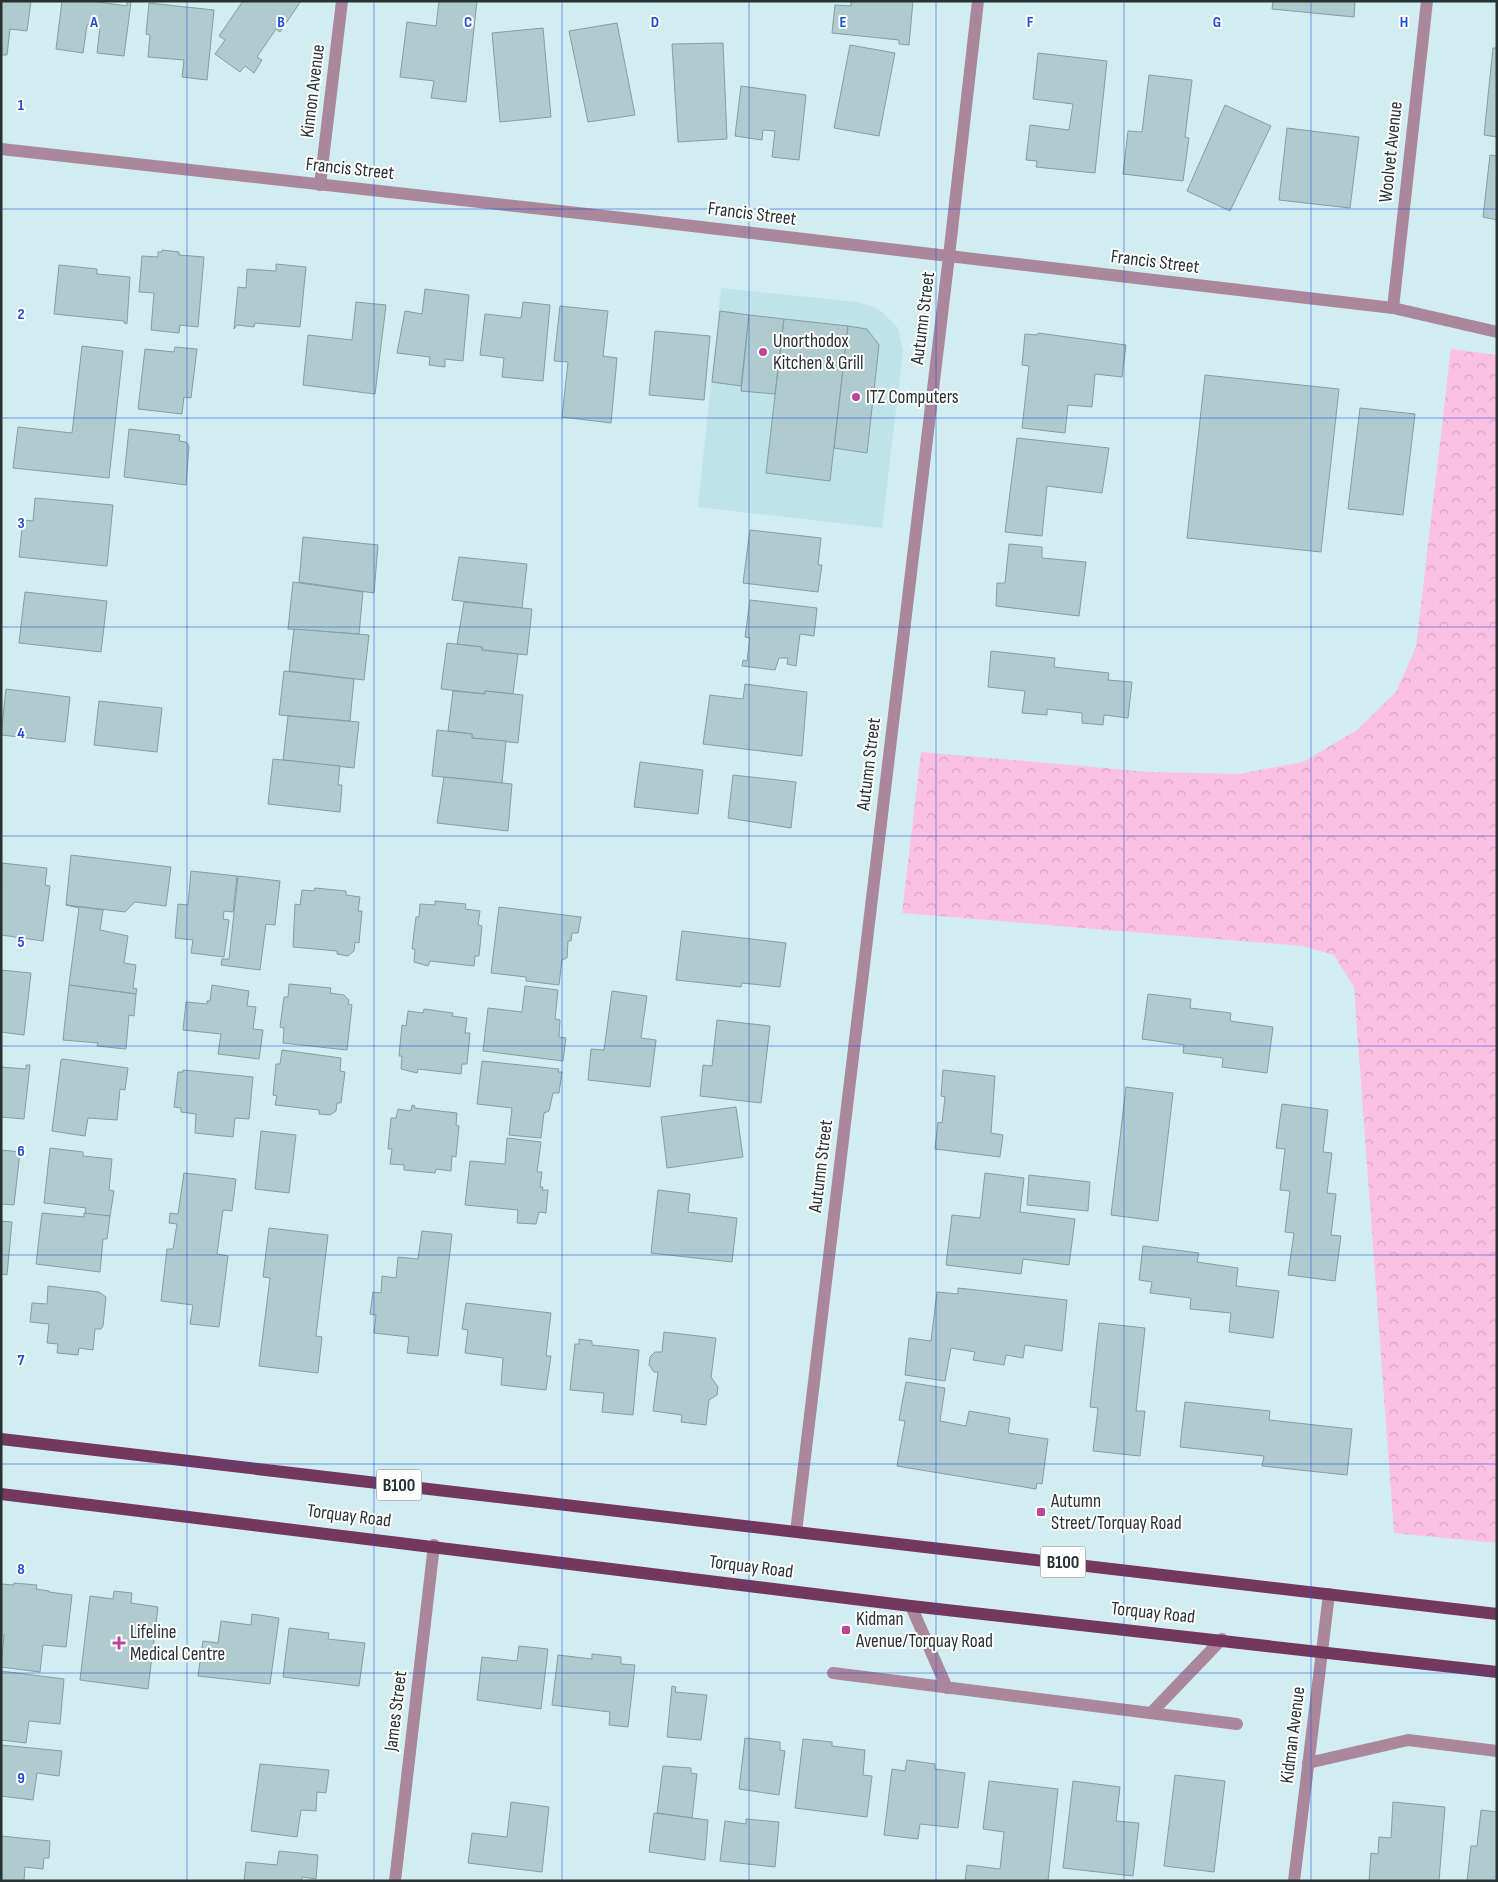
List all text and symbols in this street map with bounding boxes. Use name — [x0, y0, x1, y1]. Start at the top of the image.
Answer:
text: A — [89, 13, 98, 32]
text: B — [277, 13, 285, 32]
text: C — [464, 13, 472, 32]
text: D — [651, 13, 659, 32]
text: E — [840, 13, 847, 32]
text: F — [1027, 13, 1034, 32]
text: G — [1213, 13, 1221, 32]
text: H — [1400, 13, 1408, 32]
street label: Kinnon Avenue — [296, 43, 330, 139]
text: 1 — [18, 96, 25, 115]
street label: Woolvet Avenue — [1374, 100, 1408, 204]
street label: Francis Street — [305, 153, 396, 185]
street label: Francis Street — [706, 197, 798, 231]
street label: Francis Street — [1109, 245, 1201, 279]
street label: Autumn Street — [906, 270, 940, 367]
text: 2 — [17, 305, 25, 324]
place label: Unorthodox Kitchen & Grill — [773, 330, 864, 375]
marker: Unorthodox Kitchen & Grill — [757, 346, 769, 358]
place label: ITZ Computers — [866, 386, 959, 409]
marker: ITZ Computers — [850, 391, 862, 403]
text: 3 — [17, 514, 25, 533]
street label: Autumn Street — [852, 716, 886, 813]
text: 4 — [17, 724, 25, 743]
text: 5 — [17, 933, 25, 952]
street label: Autumn Street — [804, 1118, 838, 1215]
text: 6 — [17, 1142, 25, 1161]
text: 7 — [18, 1351, 25, 1370]
road number: B100 — [376, 1470, 422, 1500]
place label: Autumn Street/Torquay Road — [1050, 1490, 1182, 1535]
street label: Torquay Road — [306, 1499, 392, 1533]
marker: Autumn Street/Torquay Road — [1035, 1506, 1047, 1518]
road number: B100 — [1040, 1546, 1086, 1578]
street label: Torquay Road — [708, 1550, 794, 1584]
text: 8 — [17, 1560, 25, 1579]
street label: Torquay Road — [1110, 1597, 1196, 1629]
place label: Kidman Avenue/Torquay Road — [855, 1608, 993, 1653]
place label: Lifeline Medical Centre — [130, 1621, 225, 1666]
marker: Kidman Avenue/Torquay Road — [840, 1624, 852, 1636]
marker: Lifeline Medical Centre — [112, 1636, 126, 1650]
street label: James Street — [380, 1669, 412, 1754]
street label: Kidman Avenue — [1276, 1685, 1310, 1785]
text: 9 — [17, 1769, 25, 1788]

